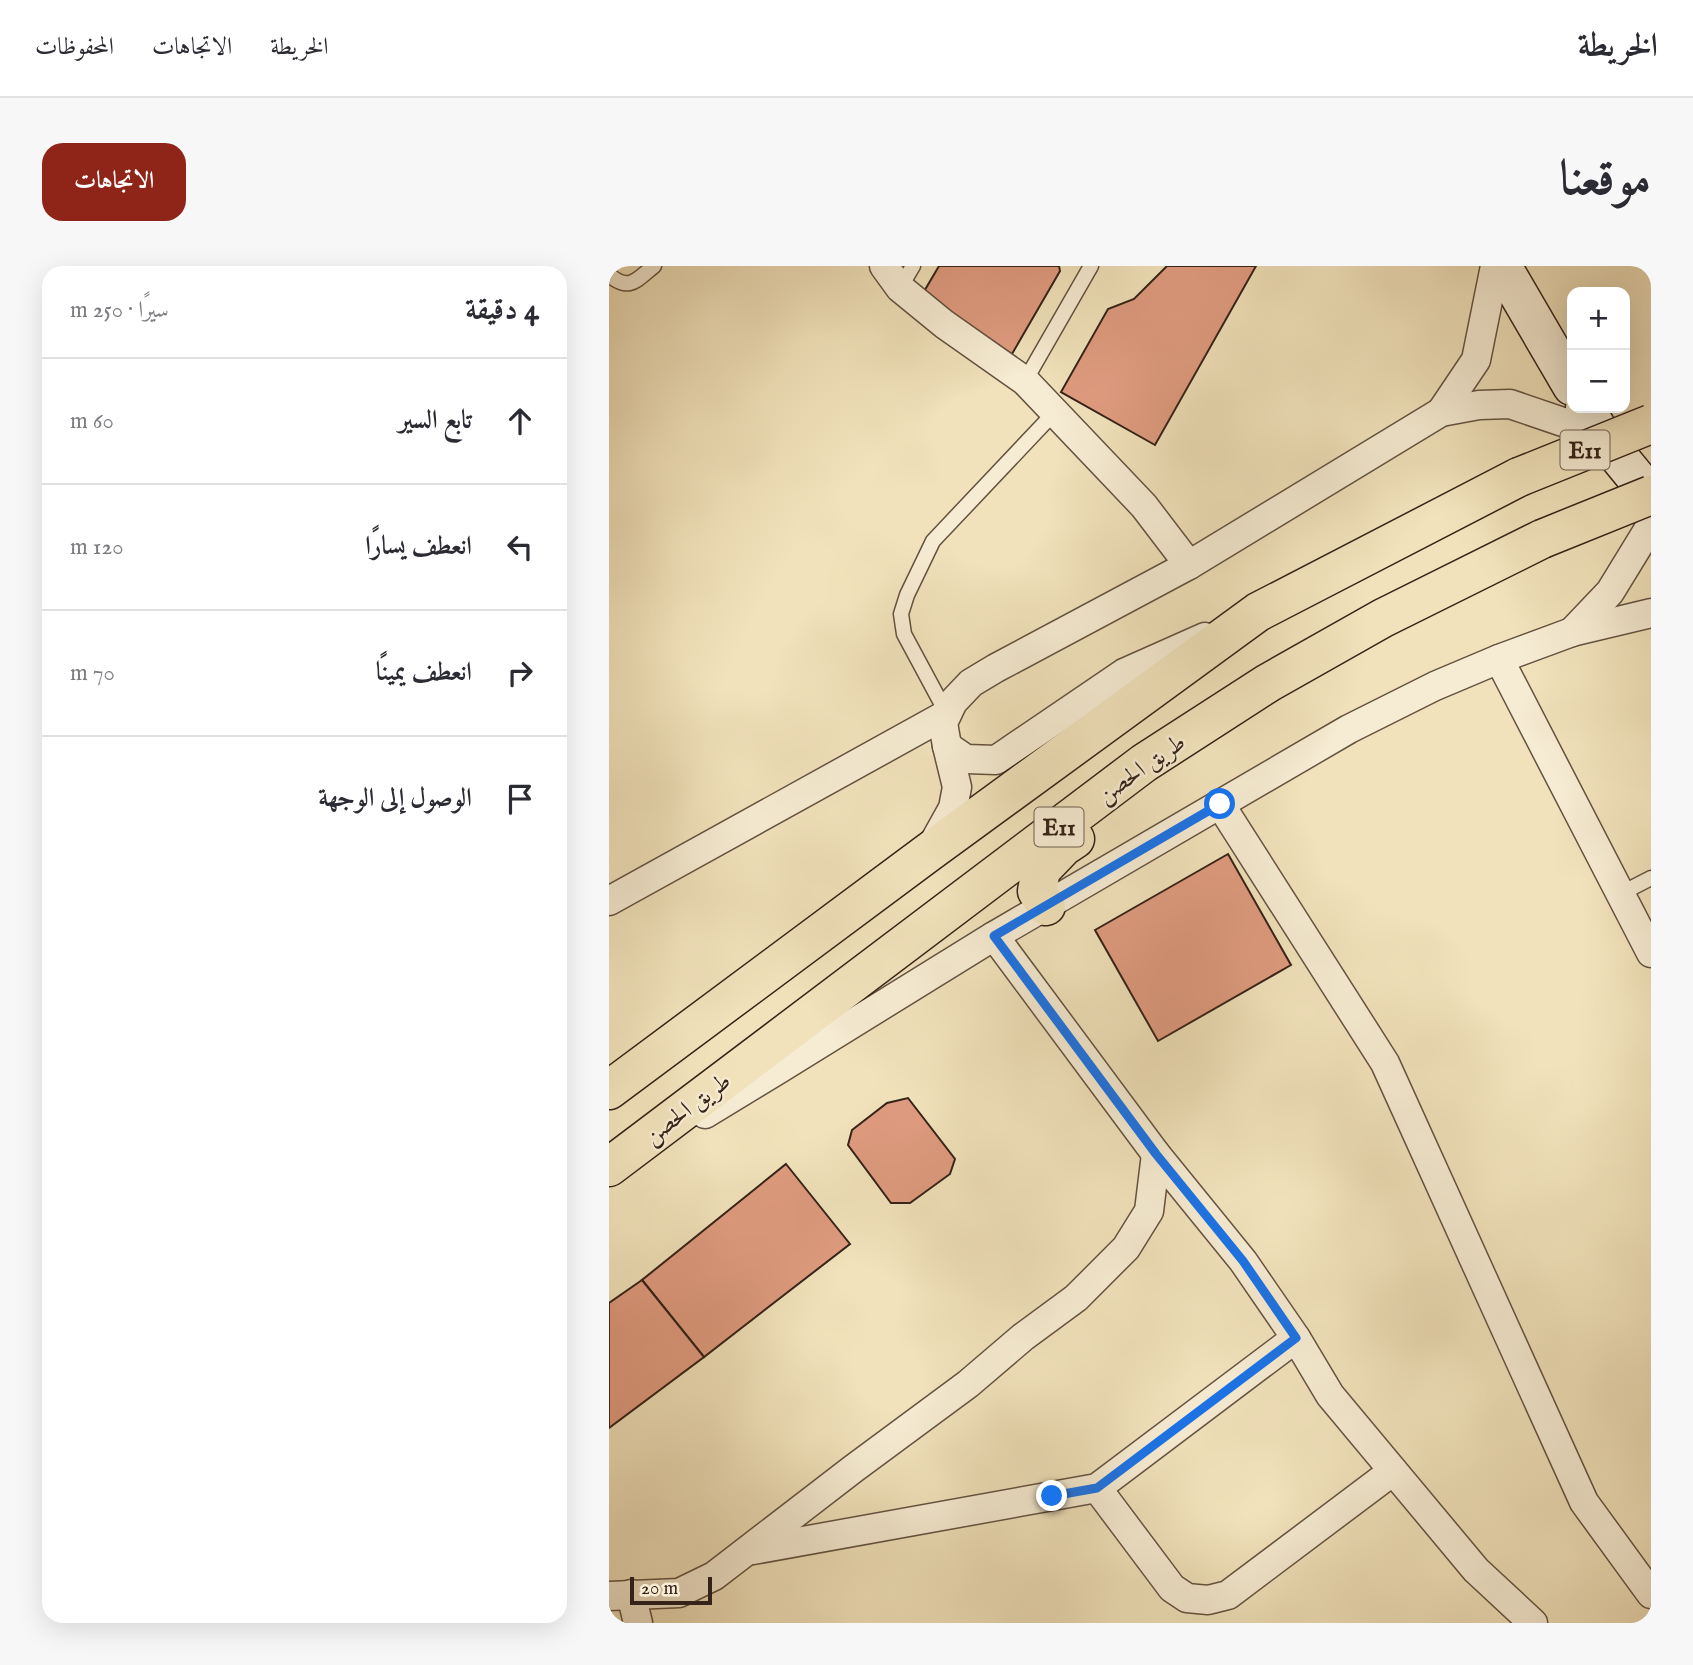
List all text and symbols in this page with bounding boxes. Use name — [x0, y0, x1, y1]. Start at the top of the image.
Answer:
text: الخريطة — [1578, 26, 1658, 68]
text: المحفوظات — [35, 32, 114, 63]
text: الاتجاهات — [152, 32, 232, 63]
text: الخريطة — [270, 32, 329, 63]
button: الاتجاهات — [42, 143, 186, 221]
text: موقعنا — [1559, 150, 1651, 212]
map controls — [1567, 287, 1630, 413]
button: + — [1567, 287, 1630, 350]
text: 4 دقيقة — [465, 292, 539, 330]
text: سيرًا · 250 m — [70, 296, 169, 325]
button: − — [1567, 350, 1630, 413]
icon: ahead — [501, 402, 539, 440]
text: تابع السير — [398, 404, 472, 437]
text: 60 m — [70, 407, 114, 436]
road number: E11 — [1560, 430, 1609, 470]
icon: left — [501, 528, 539, 566]
text: انعطف يسارًا — [365, 530, 472, 563]
text: 120 m — [70, 533, 123, 562]
icon: right — [501, 654, 539, 692]
text: انعطف يمينًا — [376, 656, 472, 689]
text: 70 m — [70, 659, 115, 688]
street label: طريق الحصن — [1091, 727, 1192, 811]
icon: arrive — [501, 780, 539, 818]
text: الوصول إلى الوجهة — [318, 782, 472, 815]
route start — [1204, 788, 1235, 819]
road number: E11 — [1035, 807, 1084, 846]
street label: طريق الحصن — [638, 1066, 738, 1152]
route end — [1036, 1480, 1067, 1511]
scale bar — [630, 1574, 712, 1606]
text: 20 m — [641, 1577, 678, 1601]

